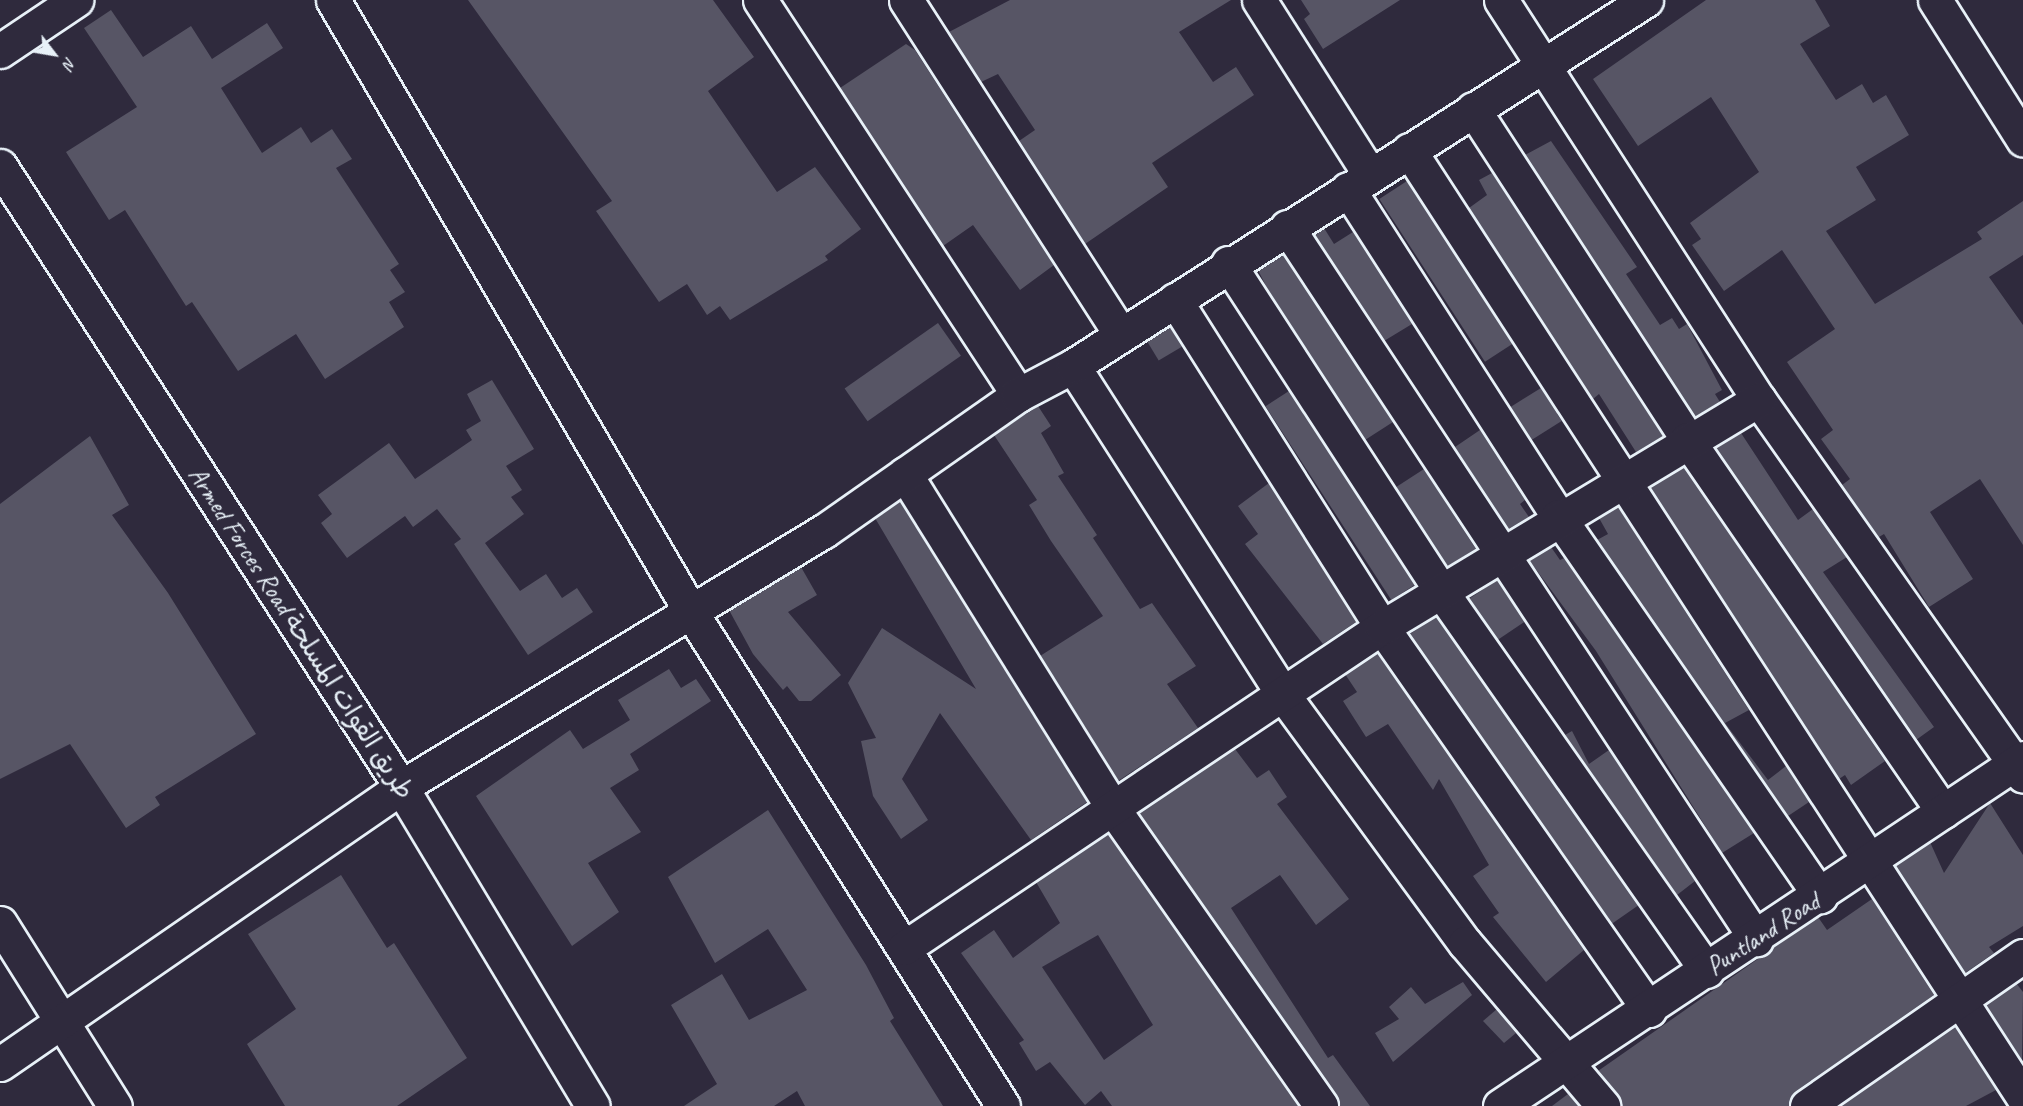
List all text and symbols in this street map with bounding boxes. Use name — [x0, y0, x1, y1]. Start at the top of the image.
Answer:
north arrow — [24, 24, 84, 84]
text: N — [58, 54, 81, 73]
street label: Armed Forces Road طريق القوات المسلحة — [182, 461, 420, 805]
street label: Puntland Road — [1701, 886, 1825, 982]

